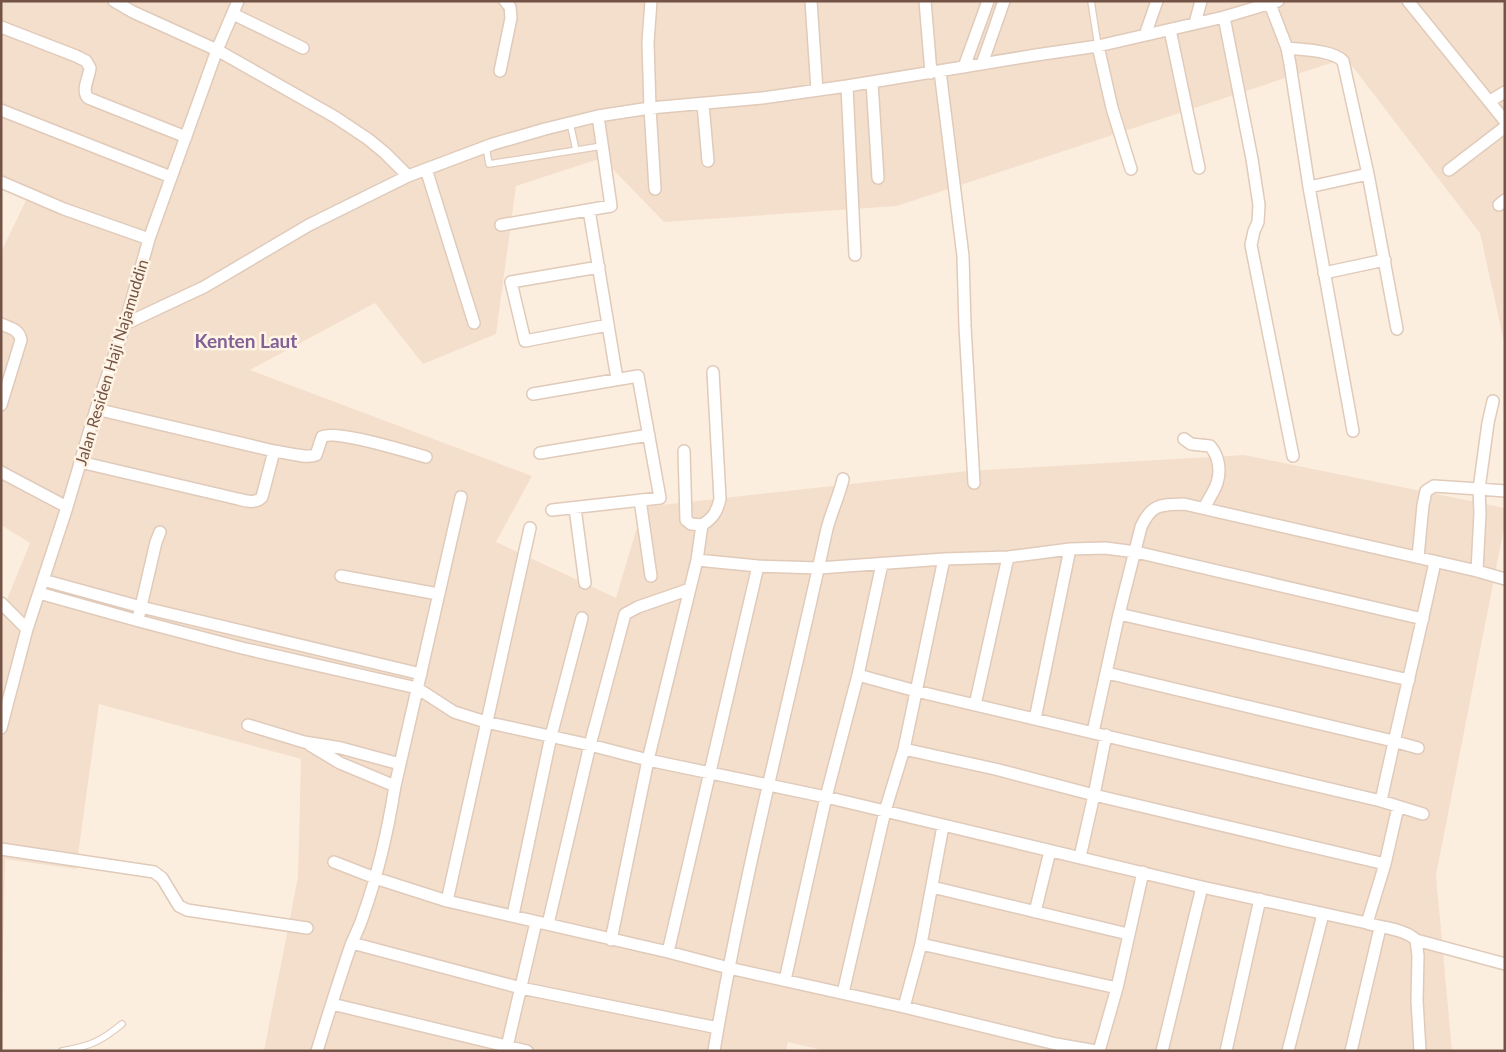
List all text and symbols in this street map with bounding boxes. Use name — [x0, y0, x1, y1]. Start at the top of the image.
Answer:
street label: Jalan Residen Haji Najamuddin — [71, 257, 151, 467]
district label: Kenten Laut — [195, 329, 297, 352]

